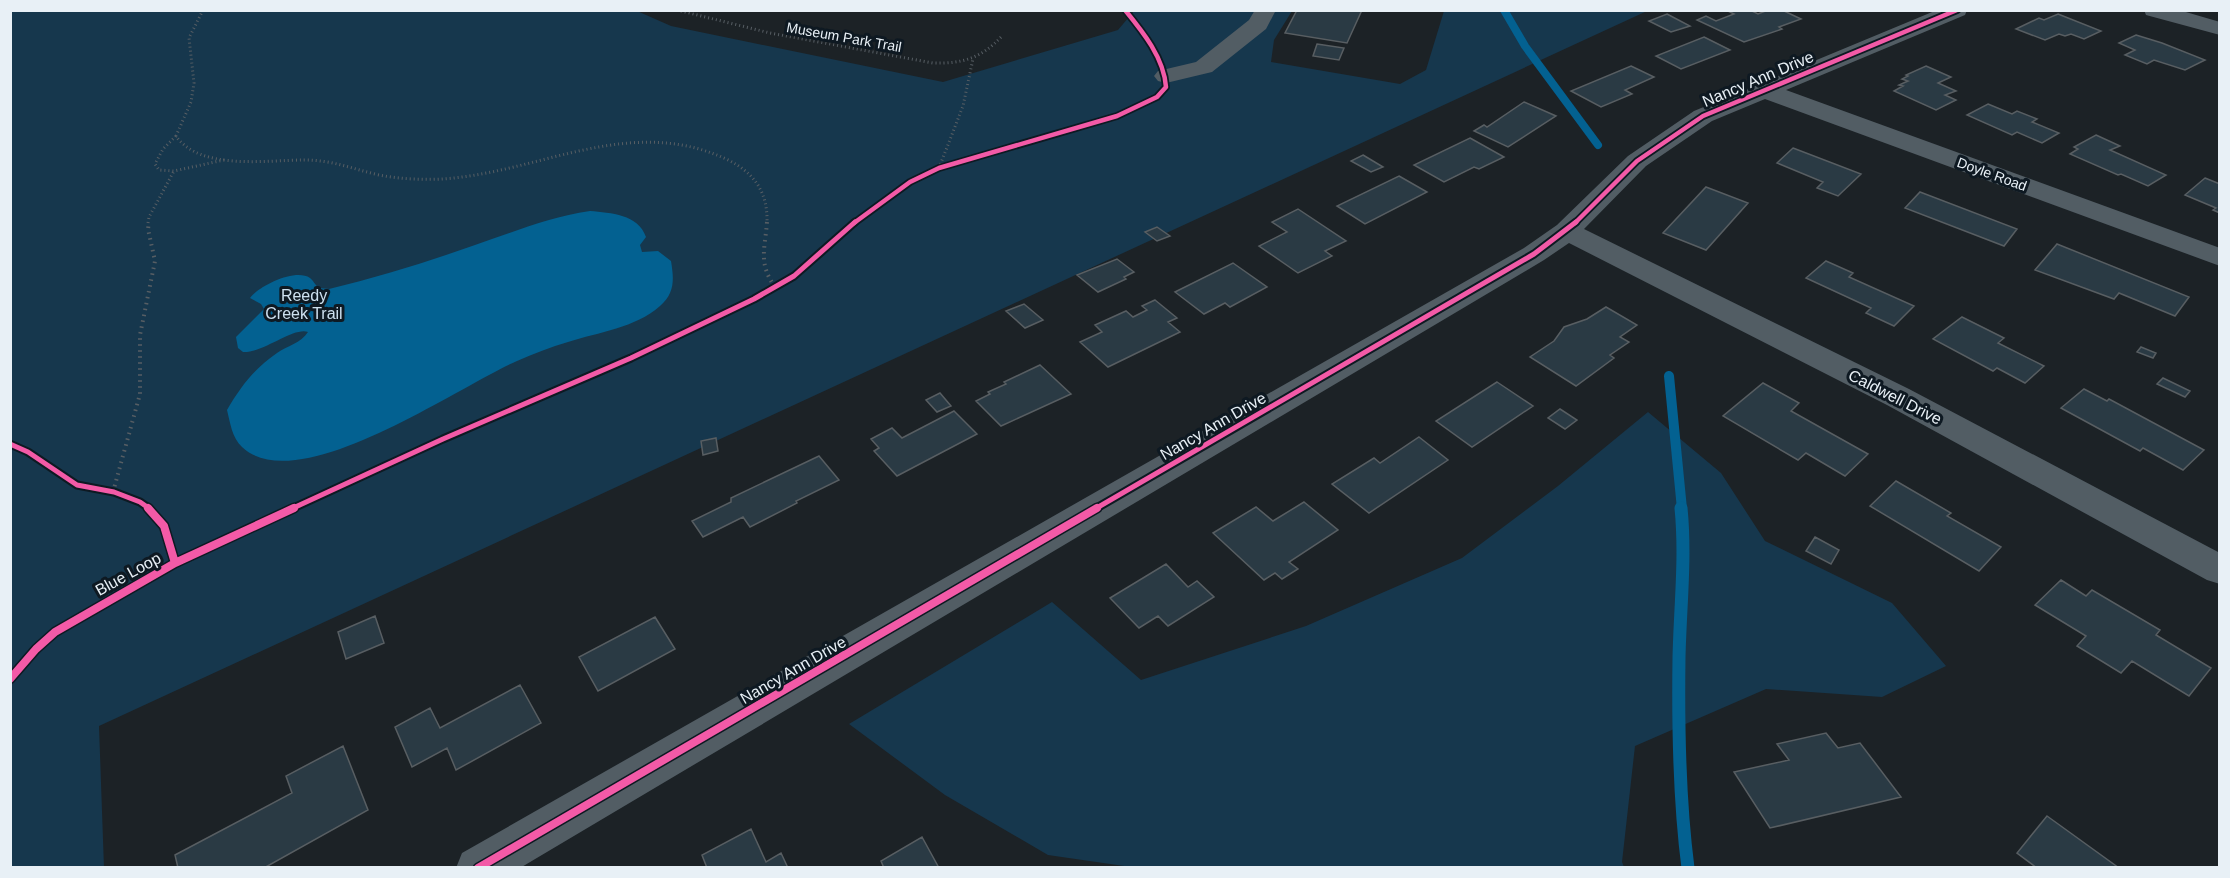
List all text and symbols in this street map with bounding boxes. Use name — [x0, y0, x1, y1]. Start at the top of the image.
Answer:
street label: Museum Park Trail — [785, 19, 903, 55]
street label: Nancy Ann Drive — [1700, 48, 1816, 110]
street label: Doyle Road — [1955, 154, 2029, 194]
park label: Reedy Creek Trail — [265, 287, 343, 322]
street label: Caldwell Drive — [1846, 366, 1945, 428]
street label: Nancy Ann Drive — [1157, 389, 1269, 463]
street label: Blue Loop — [92, 549, 164, 599]
street label: Nancy Ann Drive — [737, 633, 849, 707]

